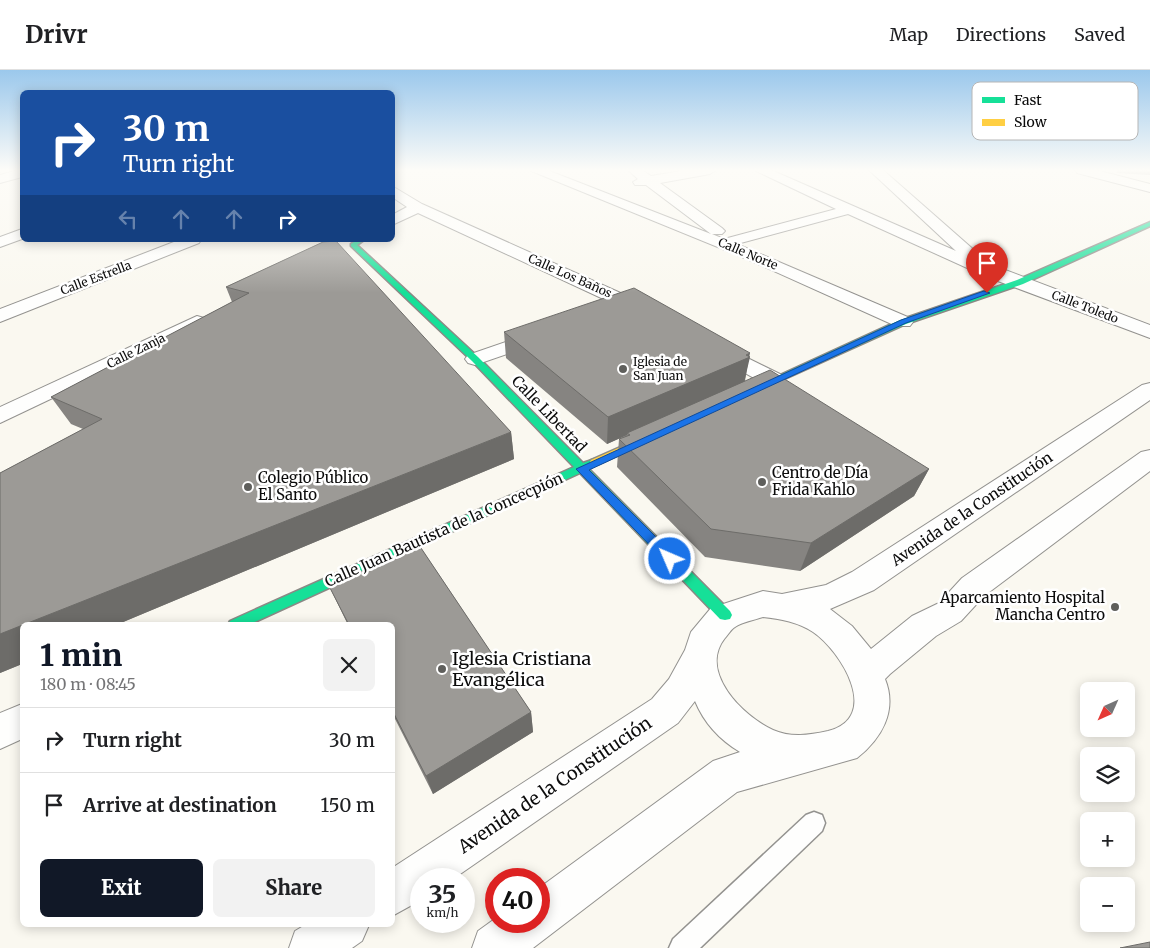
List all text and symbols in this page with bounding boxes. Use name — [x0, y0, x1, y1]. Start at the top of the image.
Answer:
text: Drivr — [25, 19, 88, 50]
text: Map — [890, 23, 928, 46]
text: Directions — [956, 23, 1046, 46]
text: Saved — [1074, 23, 1125, 46]
legend — [972, 82, 1138, 140]
text: Fast — [1014, 91, 1042, 109]
text: 30 m — [123, 107, 209, 151]
icon: right — [40, 110, 105, 175]
text: Slow — [1014, 113, 1047, 131]
text: Turn right — [123, 150, 234, 178]
icon: left — [114, 205, 142, 233]
icon: ahead — [167, 205, 195, 233]
icon: ahead — [220, 205, 248, 233]
icon: right — [273, 205, 301, 233]
street label: Calle Norte — [716, 234, 780, 273]
pin — [966, 242, 1008, 293]
icon: arrive — [973, 249, 1001, 277]
street label: Calle Los Baños — [526, 250, 614, 301]
street label: Calle Estrella — [58, 257, 134, 298]
street label: Calle Toledo — [1050, 287, 1121, 326]
street label: Calle Zanja — [104, 330, 168, 371]
place label: Iglesia de San Juan — [633, 354, 687, 383]
marker: Iglesia de San Juan — [617, 363, 629, 375]
street label: Calle Libertad — [508, 371, 591, 456]
street label: Avenida de la Constitución — [887, 447, 1056, 570]
place label: Centro de Día Frida Kahlo — [772, 463, 868, 499]
place label: Colegio Público El Santo — [258, 468, 369, 504]
street label: Calle Juan Bautista de la Concecpión — [322, 468, 566, 591]
marker: Centro de Día Frida Kahlo — [756, 476, 768, 488]
marker: Colegio Público El Santo — [242, 481, 254, 493]
position arrow — [643, 532, 695, 584]
place label: Aparcamiento Hospital Mancha Centro — [939, 588, 1105, 624]
marker: Aparcamiento Hospital Mancha Centro — [1109, 601, 1121, 613]
text: 1 min — [40, 636, 122, 674]
button: close — [323, 639, 375, 691]
place label: Iglesia Cristiana Evangélica — [452, 647, 591, 691]
marker: Iglesia Cristiana Evangélica — [436, 663, 448, 675]
text: 180 m · 08:45 — [40, 674, 136, 694]
north arrow — [1080, 682, 1135, 738]
map controls — [1080, 682, 1135, 932]
street label: Avenida de la Constitución — [453, 711, 656, 859]
icon: right — [40, 726, 68, 754]
text: Turn right — [83, 728, 182, 752]
text: 30 m — [329, 728, 375, 752]
button: layers — [1080, 747, 1135, 802]
icon: arrive — [40, 791, 68, 819]
text: Arrive at destination — [83, 793, 277, 817]
text: 150 m — [321, 793, 375, 817]
button: + — [1080, 812, 1135, 867]
button: Exit — [40, 859, 203, 917]
button: Share — [213, 859, 375, 917]
speed limit sign: 40 — [485, 868, 550, 933]
button: − — [1080, 877, 1135, 932]
text: 35 — [429, 878, 456, 910]
text: km/h — [427, 905, 458, 920]

